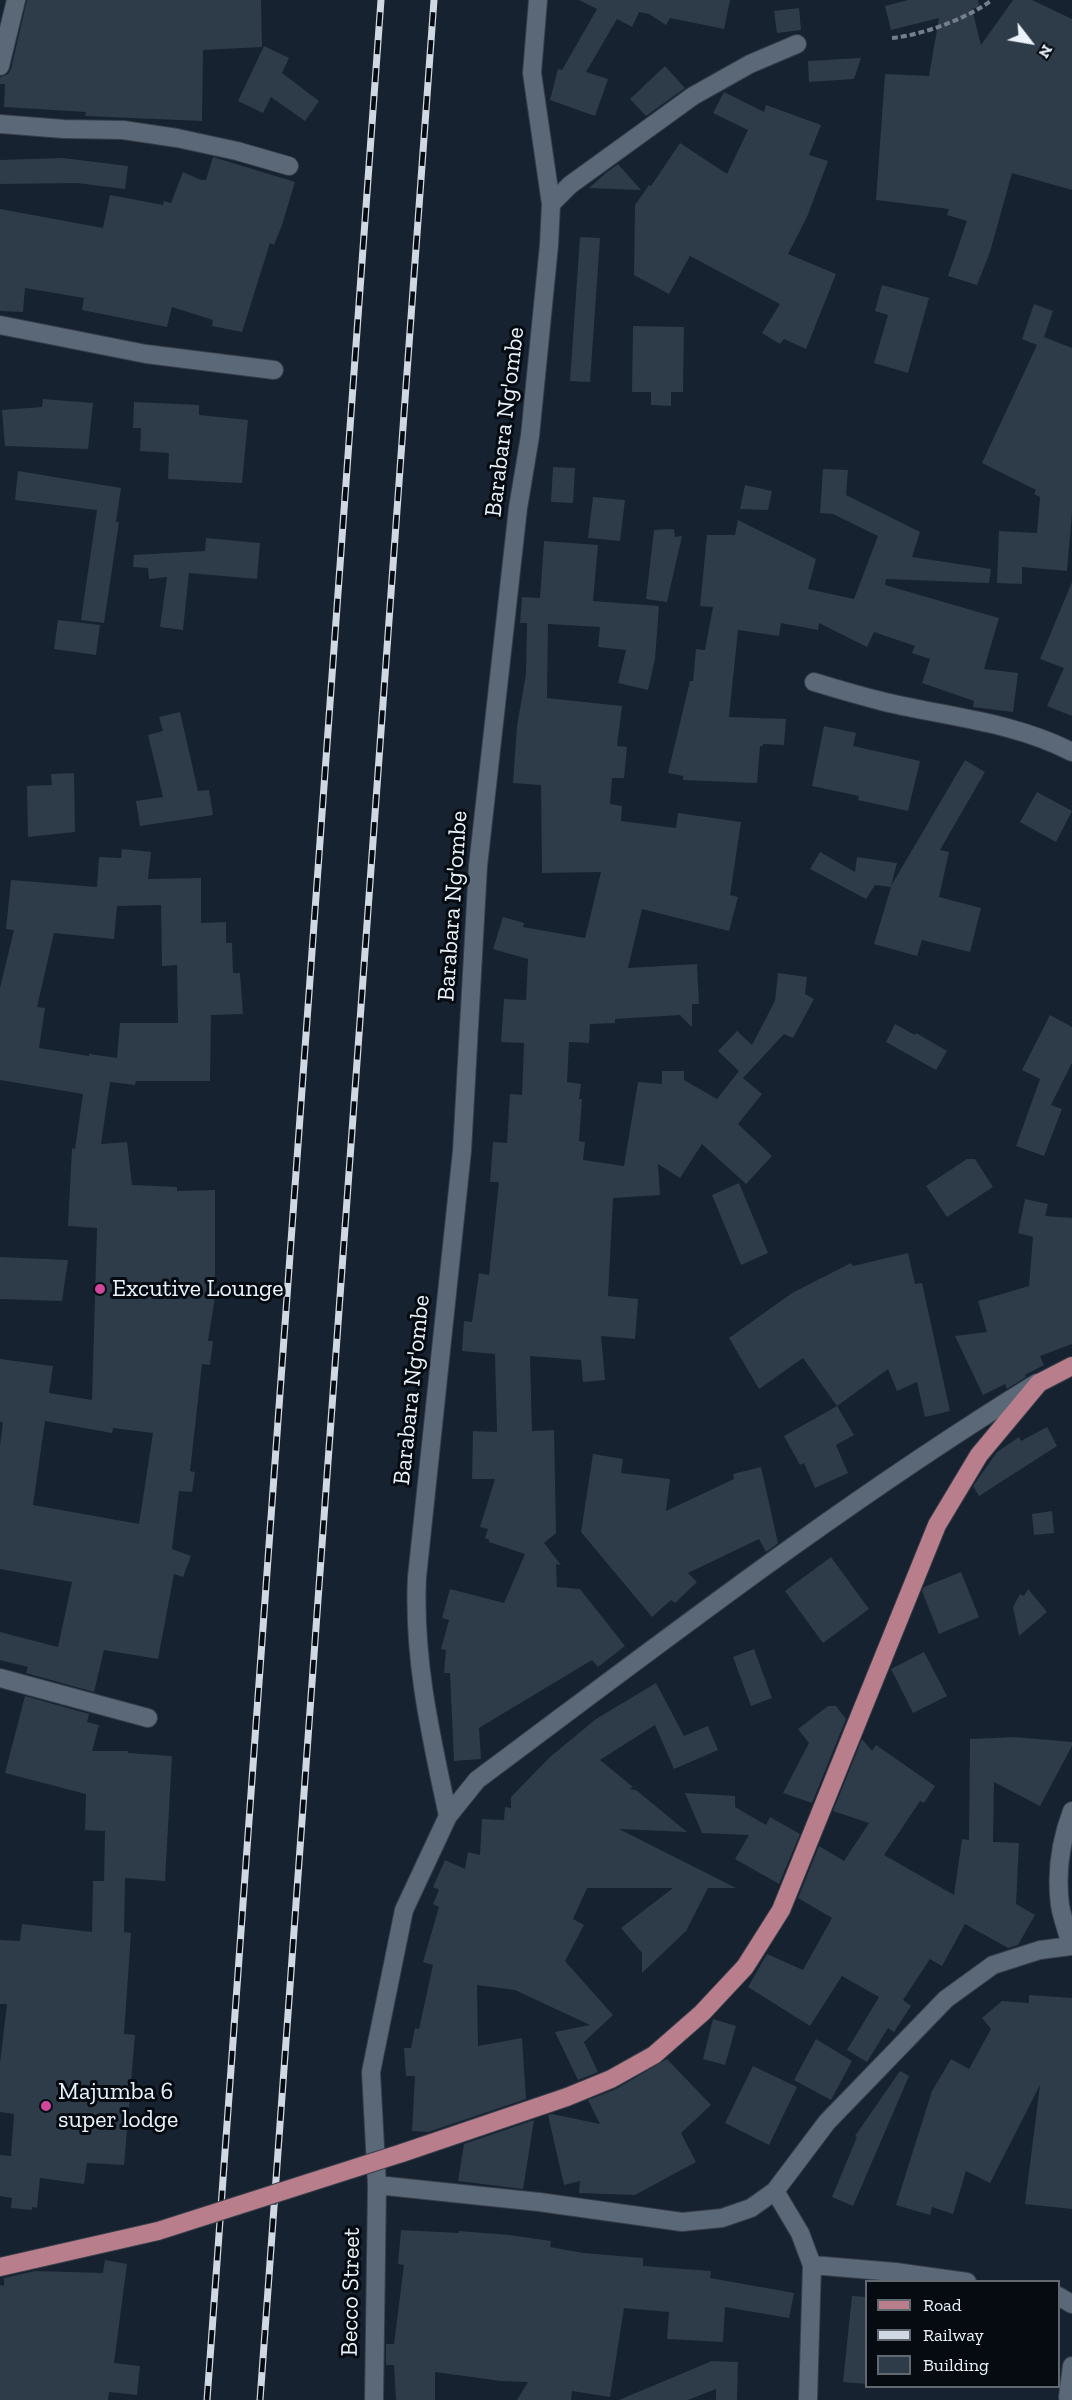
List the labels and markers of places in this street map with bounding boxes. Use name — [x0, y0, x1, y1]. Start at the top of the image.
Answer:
place label: Excutive Lounge — [112, 1275, 283, 1303]
marker: Excutive Lounge — [93, 1282, 107, 1296]
place label: Majumba 6 super lodge — [58, 2078, 178, 2134]
marker: Majumba 6 super lodge — [39, 2099, 53, 2113]

